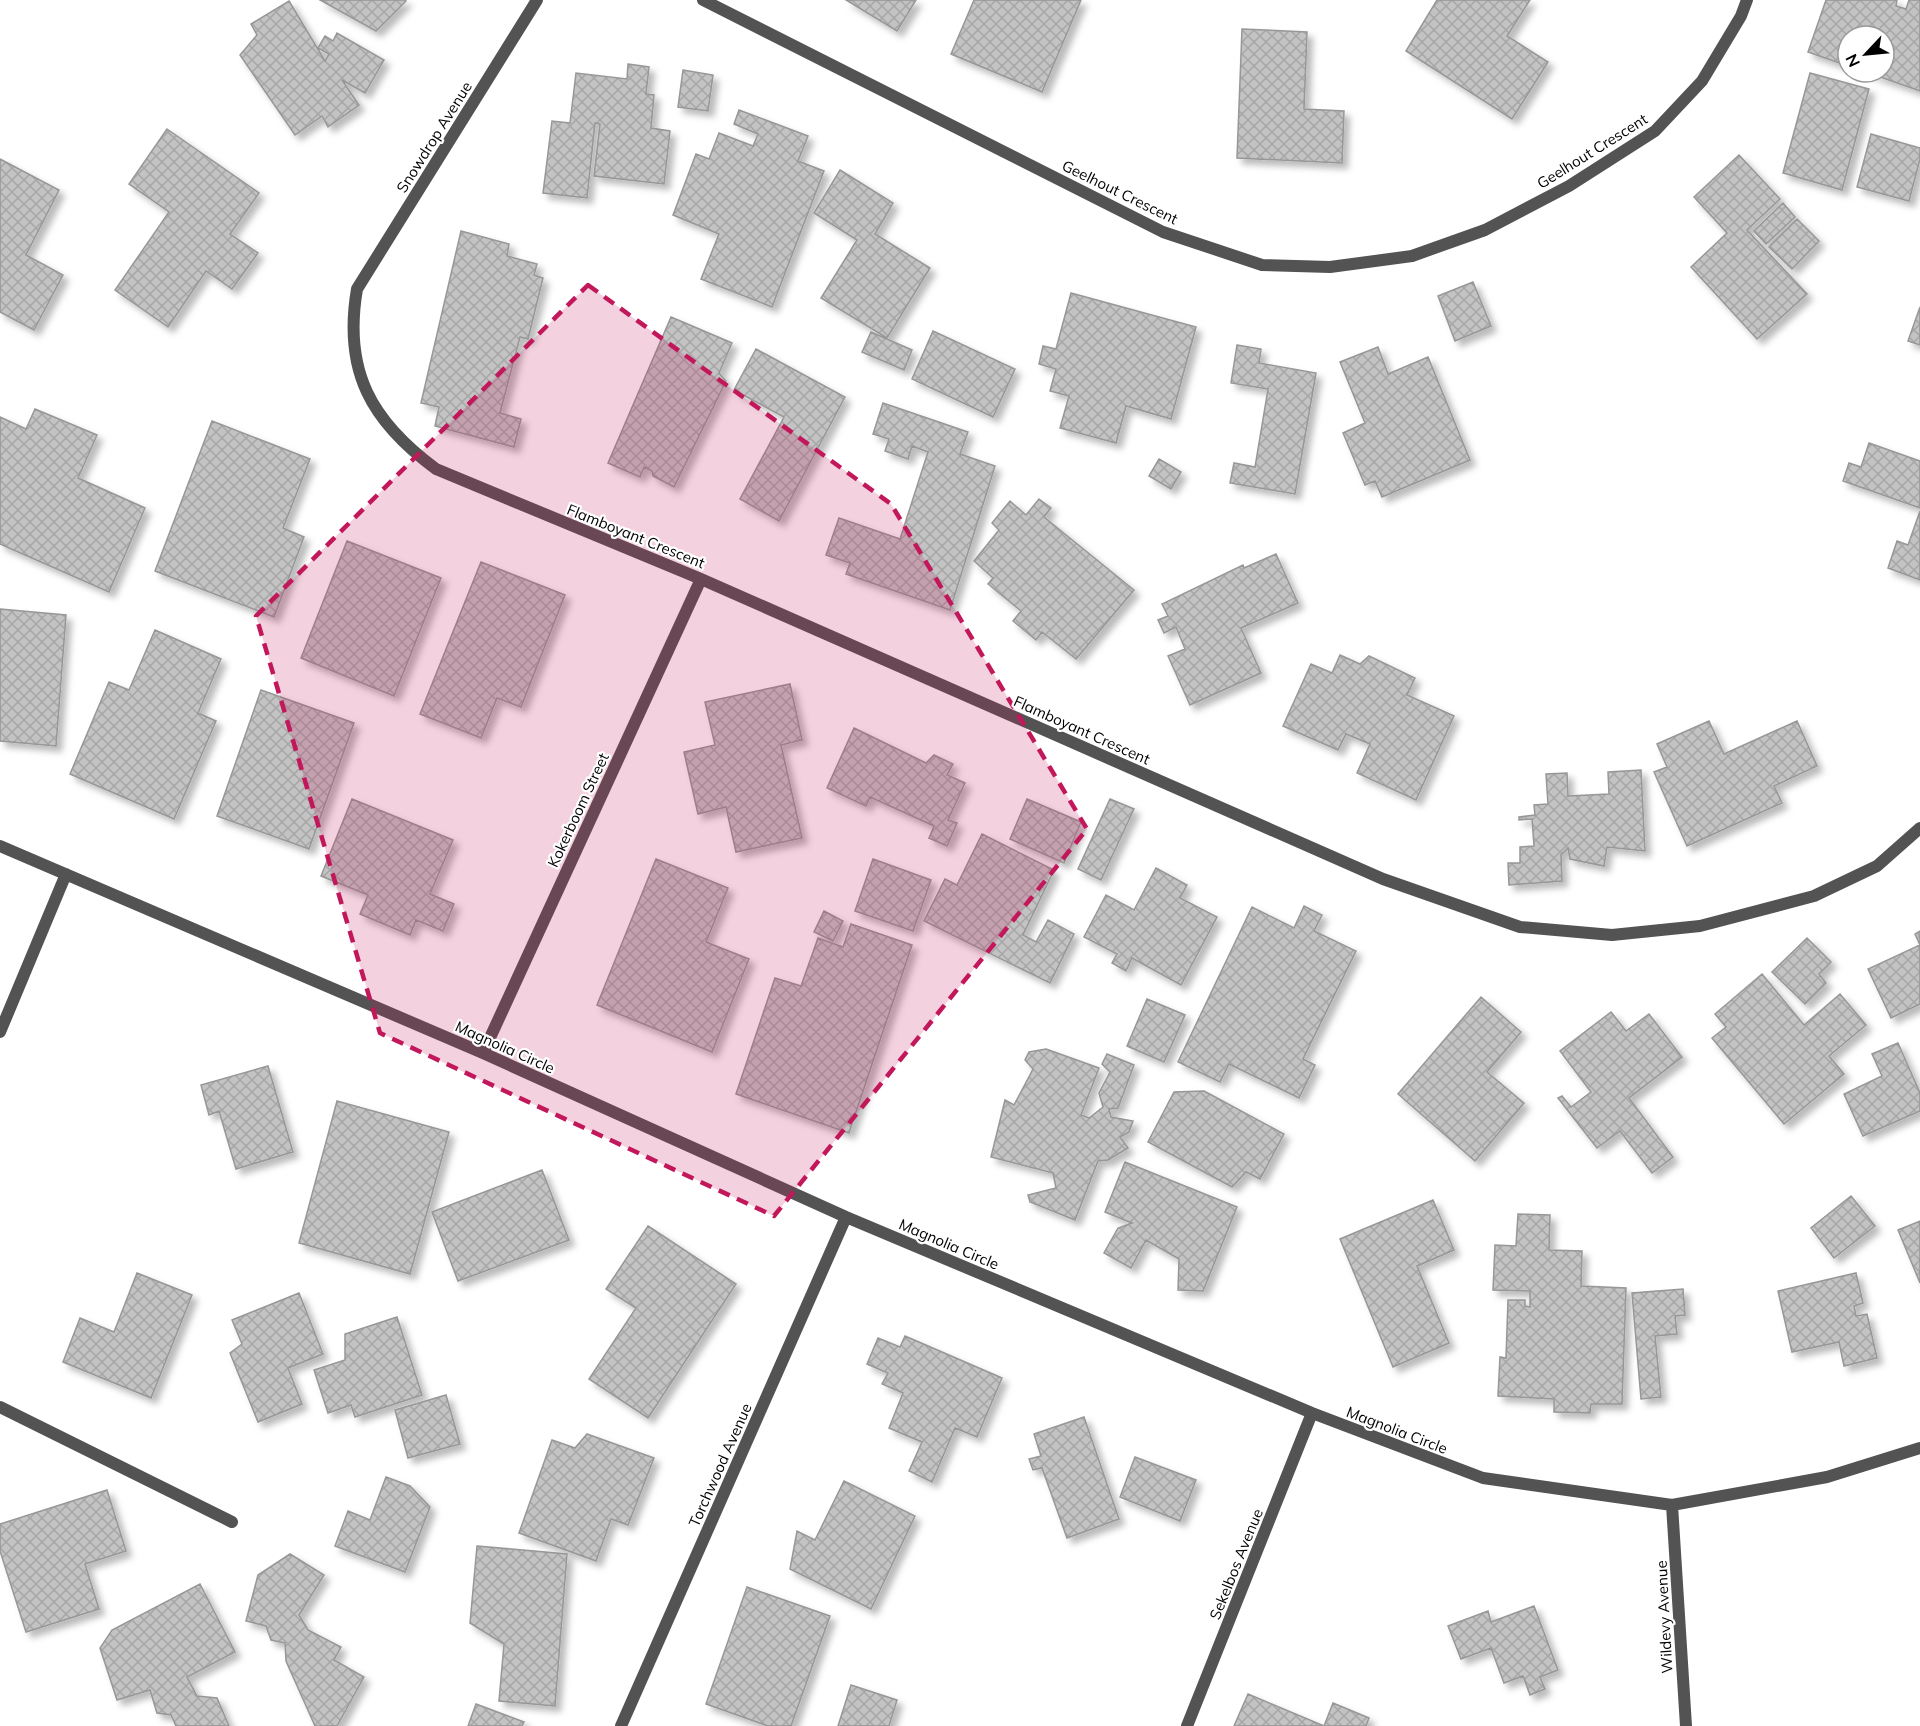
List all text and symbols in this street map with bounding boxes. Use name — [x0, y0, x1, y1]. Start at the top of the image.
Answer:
north arrow — [1836, 24, 1896, 84]
text: N — [1841, 51, 1864, 70]
street label: Snowdrop Avenue — [392, 78, 476, 196]
street label: Geelhout Crescent — [1533, 109, 1651, 193]
street label: Geelhout Crescent — [1059, 156, 1181, 228]
street label: Flamboyant Crescent — [564, 500, 708, 572]
street label: Flamboyant Crescent — [1011, 691, 1153, 769]
street label: Kokerboom Street — [543, 750, 613, 870]
street label: Magnolia Circle — [452, 1017, 558, 1077]
street label: Magnolia Circle — [896, 1214, 1002, 1274]
street label: Torchwood Avenue — [684, 1400, 756, 1530]
street label: Magnolia Circle — [1344, 1402, 1450, 1458]
street label: Sekelbos Avenue — [1205, 1506, 1267, 1622]
street label: Wildevy Avenue — [1652, 1560, 1676, 1674]

